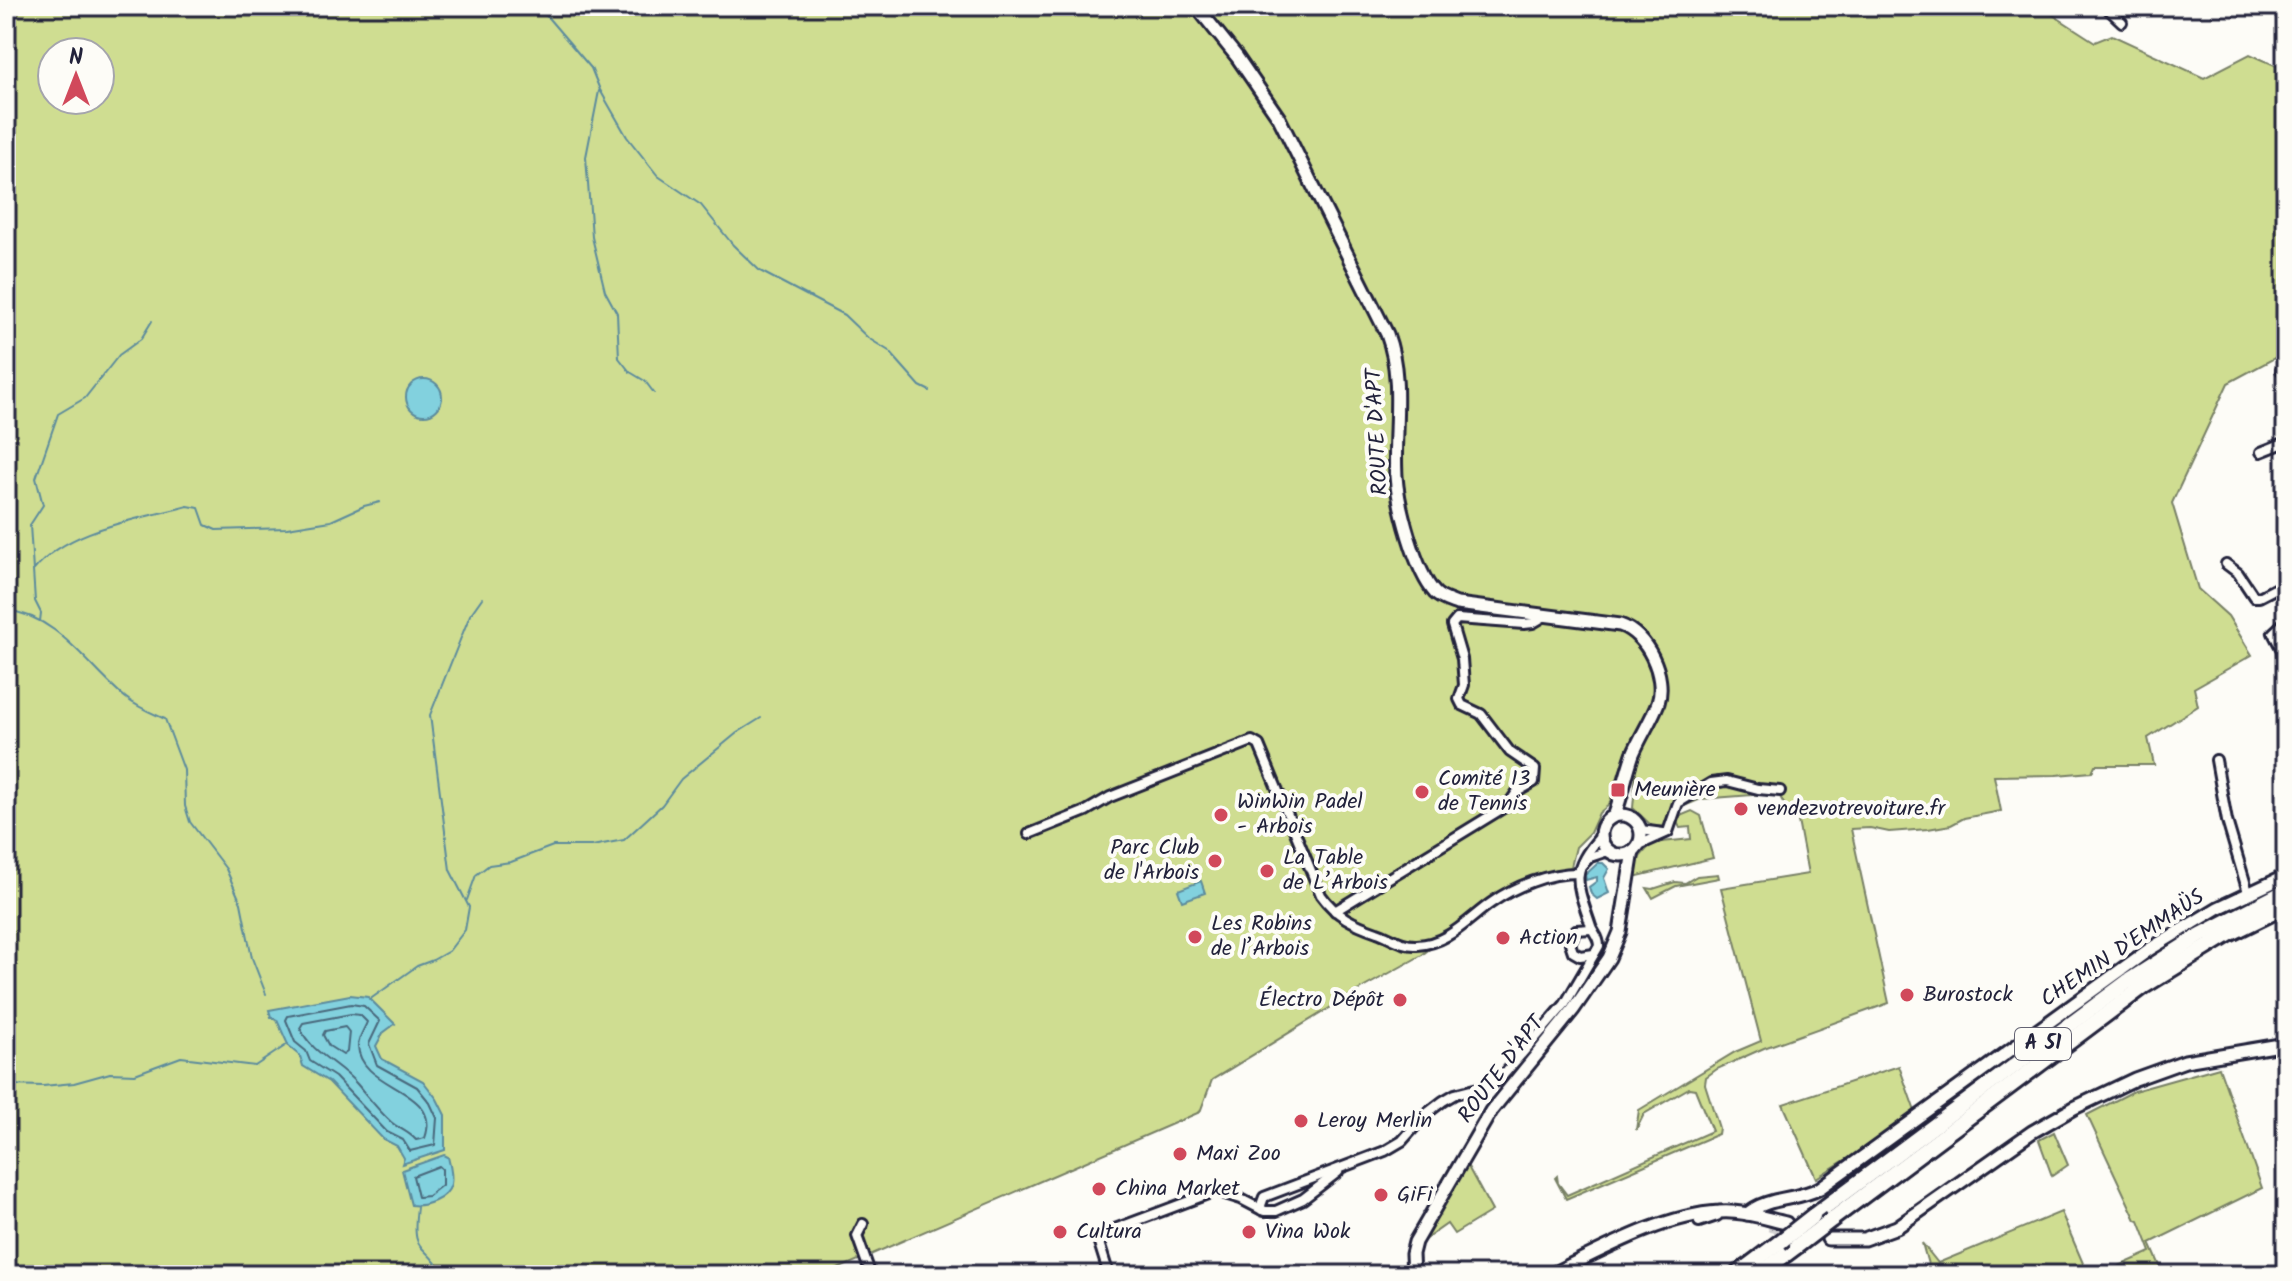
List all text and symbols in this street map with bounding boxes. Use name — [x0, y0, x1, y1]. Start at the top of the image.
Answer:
north arrow — [36, 36, 116, 116]
text: N — [69, 41, 83, 76]
street label: ROUTE D'APT — [1357, 365, 1399, 497]
place label: Comité 13 de Tennis — [1438, 762, 1530, 822]
place label: Meunière — [1634, 773, 1716, 808]
marker: Meunière — [1609, 781, 1627, 799]
marker: Comité 13 de Tennis — [1413, 783, 1431, 801]
place label: WinWin Padel - Arbois — [1237, 785, 1363, 845]
place label: vendezvotrevoiture.fr — [1757, 792, 1947, 827]
marker: vendezvotrevoiture.fr — [1732, 800, 1750, 818]
marker: WinWin Padel - Arbois — [1212, 806, 1230, 824]
place label: Parc Club de l'Arbois — [1104, 831, 1200, 891]
place label: La Table de L’Arbois — [1283, 841, 1388, 901]
marker: Parc Club de l'Arbois — [1206, 852, 1224, 870]
marker: La Table de L’Arbois — [1258, 862, 1276, 880]
street label: CHEMIN D'EMMAÜS — [2034, 881, 2213, 1017]
place label: Les Robins de l’Arbois — [1211, 907, 1312, 967]
place label: Action — [1519, 921, 1578, 956]
marker: Les Robins de l’Arbois — [1186, 928, 1204, 946]
marker: Action — [1494, 929, 1512, 947]
place label: Burostock — [1923, 978, 2013, 1013]
place label: Électro Dépôt — [1259, 983, 1384, 1018]
marker: Burostock — [1898, 986, 1916, 1004]
marker: Électro Dépôt — [1391, 991, 1409, 1009]
street label: ROUTE D'APT — [1450, 1007, 1556, 1131]
road number: A 51 — [2015, 1028, 2071, 1060]
place label: Leroy Merlin — [1317, 1104, 1432, 1139]
marker: Leroy Merlin — [1292, 1112, 1310, 1130]
place label: Maxi Zoo — [1196, 1137, 1281, 1172]
marker: Maxi Zoo — [1171, 1145, 1189, 1163]
place label: China Market — [1115, 1172, 1240, 1207]
place label: GiFi — [1397, 1178, 1433, 1213]
marker: China Market — [1090, 1180, 1108, 1198]
marker: GiFi — [1372, 1186, 1390, 1204]
place label: Cultura — [1076, 1215, 1142, 1250]
place label: Vina Wok — [1265, 1215, 1351, 1250]
marker: Cultura — [1051, 1223, 1069, 1241]
marker: Vina Wok — [1240, 1223, 1258, 1241]

